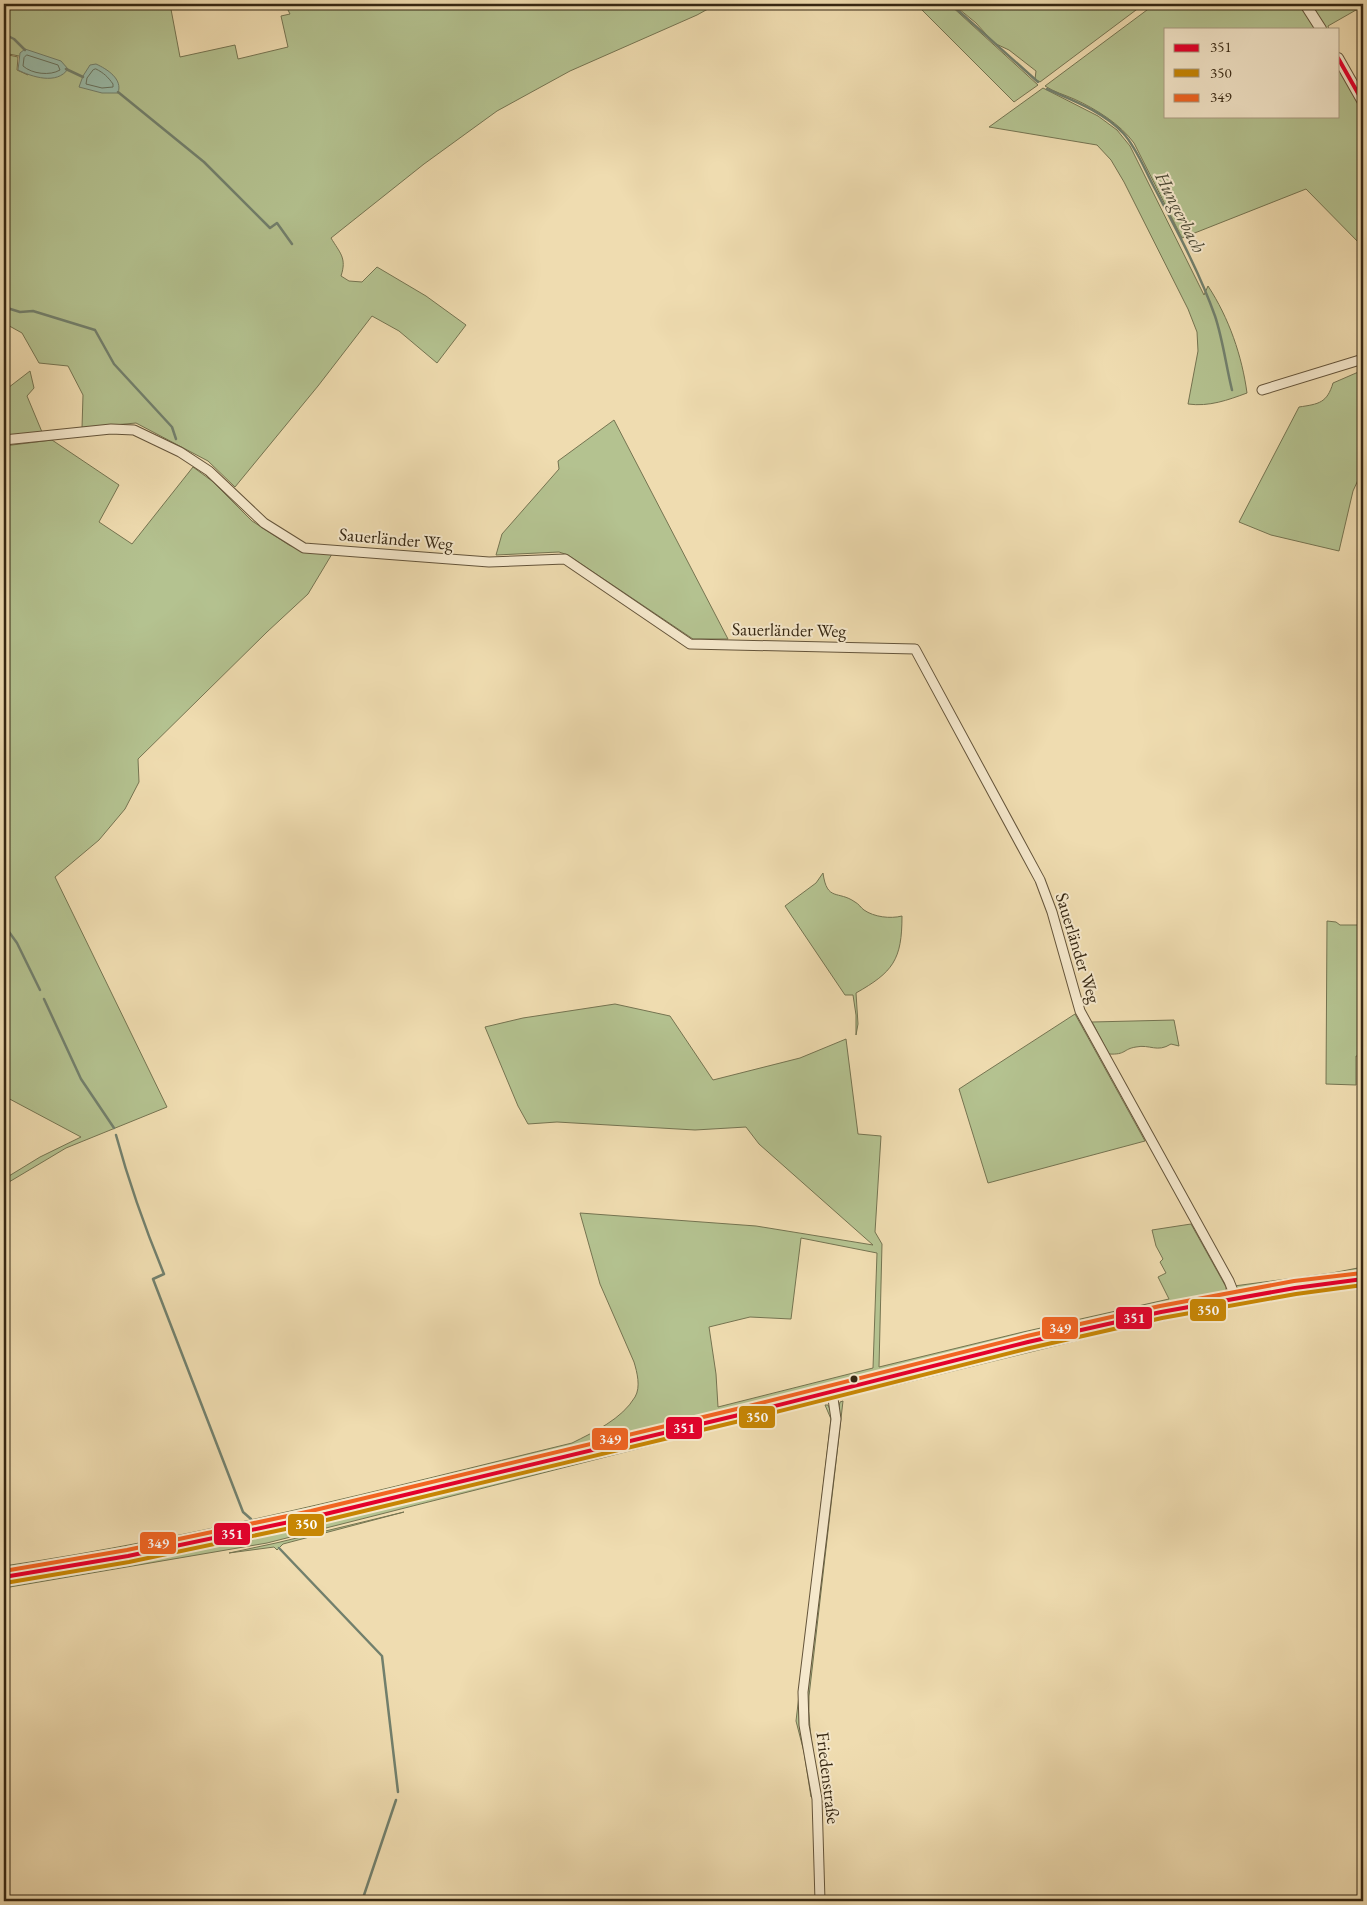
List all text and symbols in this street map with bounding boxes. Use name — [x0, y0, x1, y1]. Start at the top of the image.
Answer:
legend — [1164, 28, 1340, 118]
text: 351 — [1210, 37, 1232, 56]
text: 350 — [1210, 63, 1232, 82]
text: 349 — [1210, 87, 1232, 106]
water label: Hungerbach — [1149, 166, 1212, 257]
street label: Sauerländer Weg — [338, 522, 454, 555]
street label: Sauerländer Weg — [732, 617, 847, 642]
street label: Sauerländer Weg — [1051, 890, 1106, 1006]
line badge: 350 — [1189, 1298, 1227, 1322]
text: 350 — [1197, 1301, 1220, 1319]
line badge: 351 — [1115, 1306, 1153, 1330]
text: 351 — [1123, 1309, 1145, 1327]
line badge: 349 — [1041, 1316, 1079, 1340]
text: 349 — [1049, 1319, 1072, 1337]
unlabelled marker — [849, 1374, 859, 1384]
line badge: 350 — [738, 1405, 776, 1429]
text: 350 — [746, 1408, 769, 1426]
line badge: 351 — [665, 1416, 703, 1440]
text: 351 — [673, 1419, 695, 1437]
line badge: 349 — [591, 1427, 629, 1451]
text: 349 — [599, 1430, 622, 1448]
line badge: 350 — [287, 1513, 325, 1537]
text: 350 — [295, 1515, 318, 1533]
line badge: 351 — [213, 1522, 251, 1546]
text: 351 — [221, 1525, 243, 1543]
line badge: 349 — [139, 1531, 177, 1555]
text: 349 — [147, 1534, 170, 1552]
street label: Friedenstraße — [811, 1730, 846, 1825]

